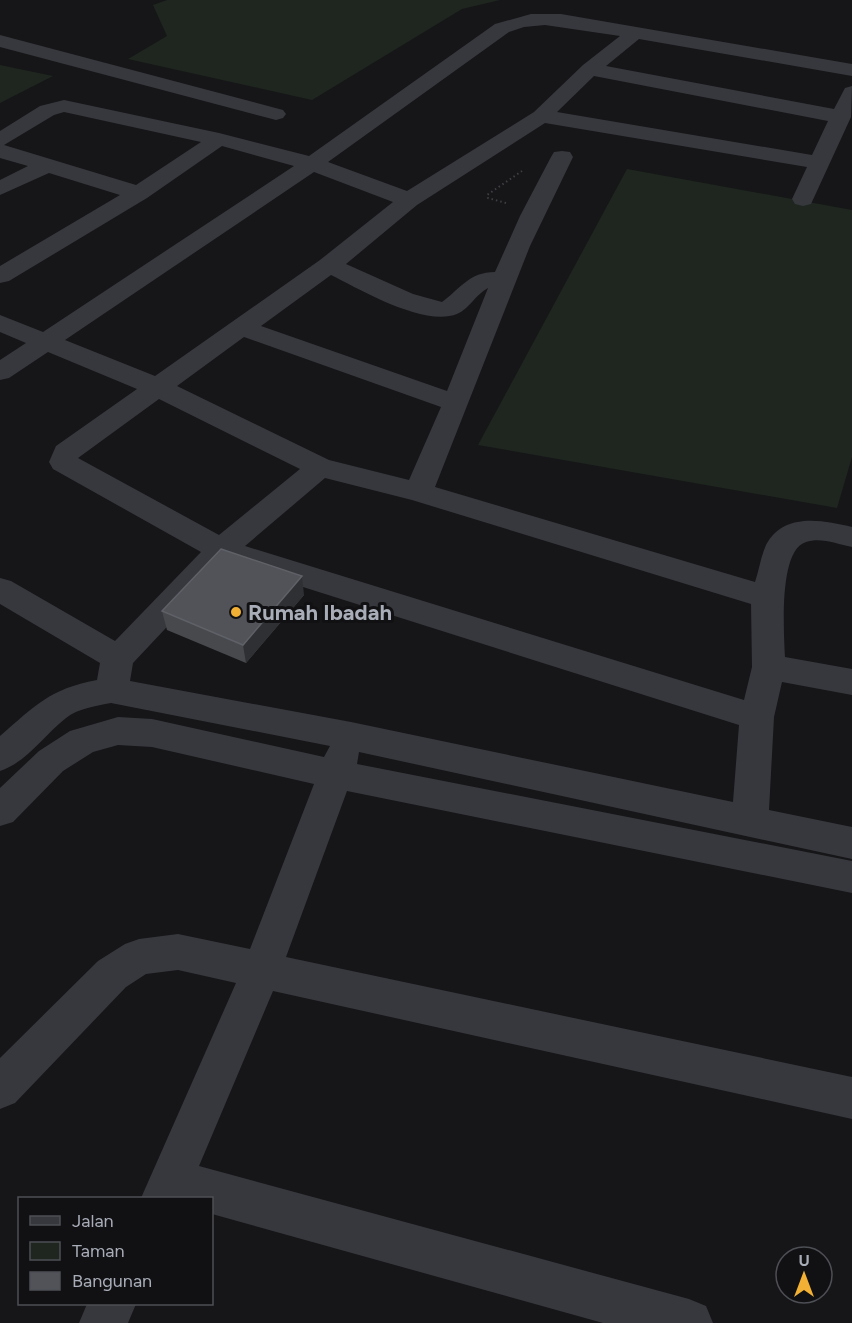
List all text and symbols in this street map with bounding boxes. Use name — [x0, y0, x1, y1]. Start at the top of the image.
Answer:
place label: Rumah Ibadah — [248, 599, 392, 626]
marker: Rumah Ibadah — [229, 605, 243, 619]
legend — [18, 1197, 213, 1305]
text: Jalan — [72, 1210, 114, 1232]
text: Taman — [72, 1240, 125, 1262]
north arrow — [774, 1245, 834, 1305]
text: U — [798, 1251, 810, 1270]
text: Bangunan — [72, 1270, 152, 1292]

